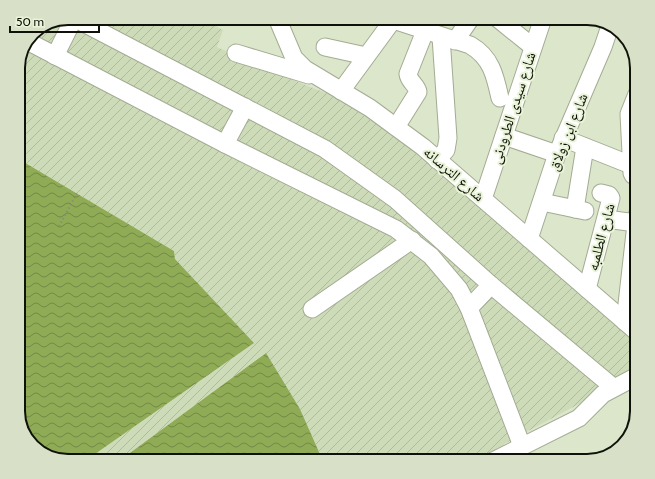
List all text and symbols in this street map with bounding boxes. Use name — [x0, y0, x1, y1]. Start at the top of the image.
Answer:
scale bar — [10, 8, 99, 34]
text: 50 m — [16, 14, 44, 29]
street label: شارع سيدى الطرودنى — [486, 50, 541, 167]
street label: شارع ابن زولاق — [544, 90, 593, 174]
street label: شارع الترسانه — [419, 143, 488, 206]
street label: شارع الطلمبه — [583, 201, 620, 273]

